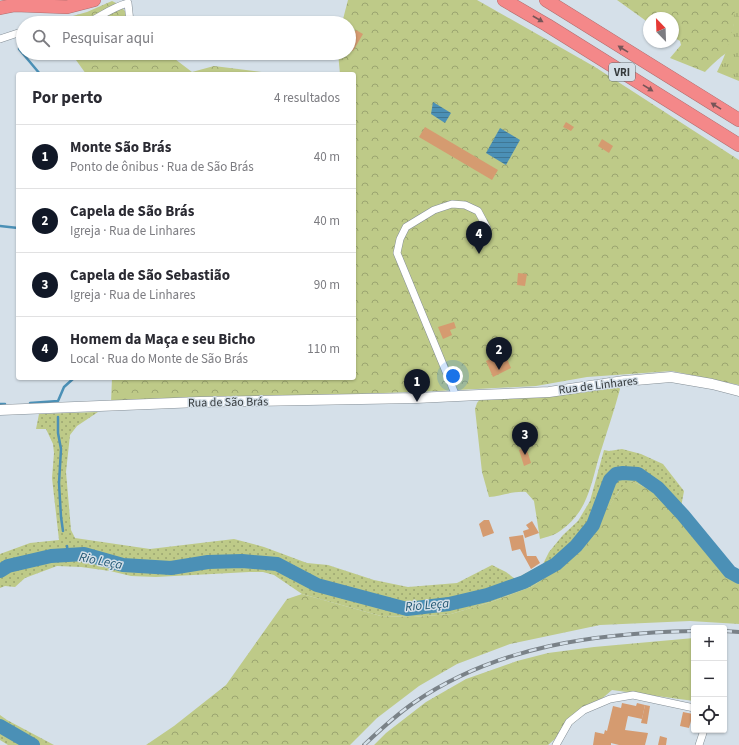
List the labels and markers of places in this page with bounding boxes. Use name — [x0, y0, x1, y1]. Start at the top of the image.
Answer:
pin: 4 — [466, 221, 492, 254]
pin: 2 — [486, 337, 512, 370]
pin: 1 — [404, 369, 430, 402]
pin: 3 — [512, 422, 538, 455]

